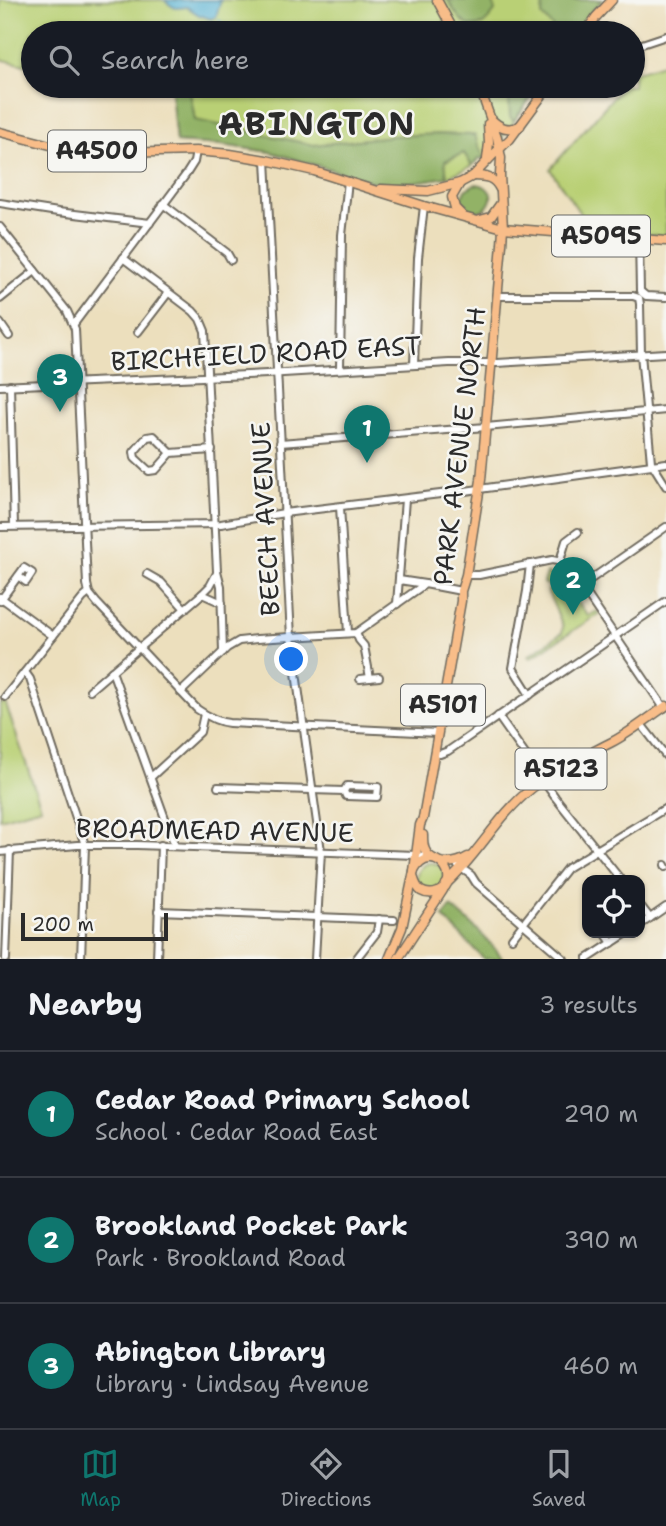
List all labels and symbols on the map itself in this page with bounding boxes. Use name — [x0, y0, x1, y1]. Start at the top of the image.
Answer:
district label: ABINGTON — [218, 101, 416, 146]
road number: A4500 — [48, 131, 146, 172]
road number: A5095 — [552, 216, 650, 256]
street label: PARK AVENUE NORTH — [425, 305, 493, 587]
street label: BIRCHFIELD ROAD EAST — [110, 327, 422, 379]
pin: 3 — [37, 354, 83, 412]
pin: 1 — [344, 405, 390, 463]
street label: BEECH AVENUE — [242, 421, 288, 617]
pin: 2 — [550, 557, 596, 615]
your location — [274, 642, 308, 676]
road number: A5101 — [401, 684, 485, 726]
road number: A5123 — [516, 748, 606, 790]
street label: BROADMEAD AVENUE — [76, 810, 354, 850]
scale bar — [21, 910, 168, 942]

